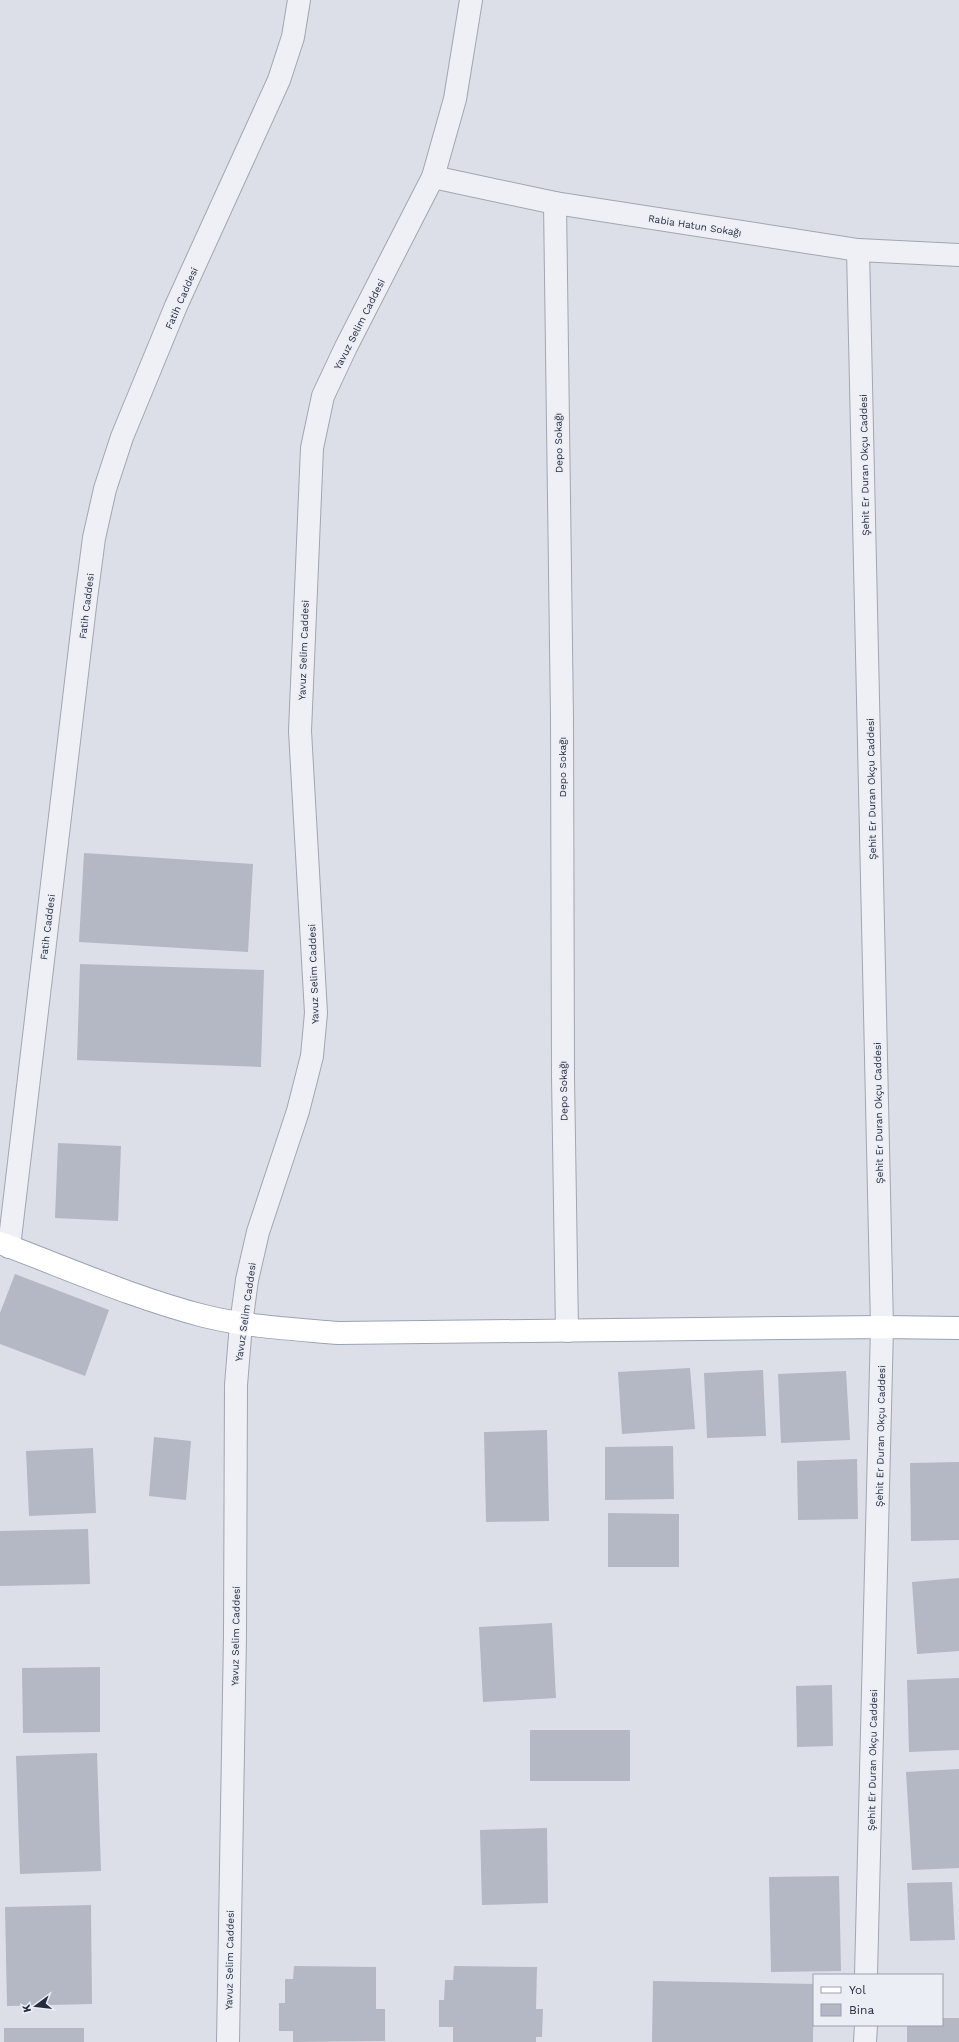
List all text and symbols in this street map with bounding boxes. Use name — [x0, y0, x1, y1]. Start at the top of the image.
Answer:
street label: Rabia Hatun Sokağı — [647, 213, 742, 238]
street label: Fatih Caddesi — [163, 266, 200, 331]
street label: Yavuz Selim Caddesi — [332, 277, 387, 371]
street label: Şehit Er Duran Okçu Caddesi — [858, 394, 871, 536]
street label: Depo Sokağı — [552, 413, 565, 473]
street label: Fatih Caddesi — [77, 573, 96, 640]
street label: Yavuz Selim Caddesi — [296, 600, 311, 700]
street label: Şehit Er Duran Okçu Caddesi — [865, 718, 878, 860]
street label: Depo Sokağı — [557, 737, 568, 797]
street label: Fatih Caddesi — [38, 894, 57, 961]
street label: Yavuz Selim Caddesi — [306, 924, 321, 1024]
street label: Şehit Er Duran Okçu Caddesi — [872, 1042, 885, 1184]
street label: Depo Sokağı — [557, 1061, 570, 1121]
street label: Yavuz Selim Caddesi — [233, 1262, 258, 1362]
street label: Şehit Er Duran Okçu Caddesi — [874, 1365, 887, 1507]
street label: Yavuz Selim Caddesi — [229, 1586, 242, 1686]
street label: Şehit Er Duran Okçu Caddesi — [866, 1689, 879, 1831]
street label: Yavuz Selim Caddesi — [223, 1910, 236, 2010]
legend — [813, 1974, 943, 2026]
text: Yol — [849, 1983, 866, 1997]
north arrow — [16, 1986, 56, 2026]
text: K — [19, 2003, 34, 2014]
text: Bina — [849, 2003, 874, 2017]

